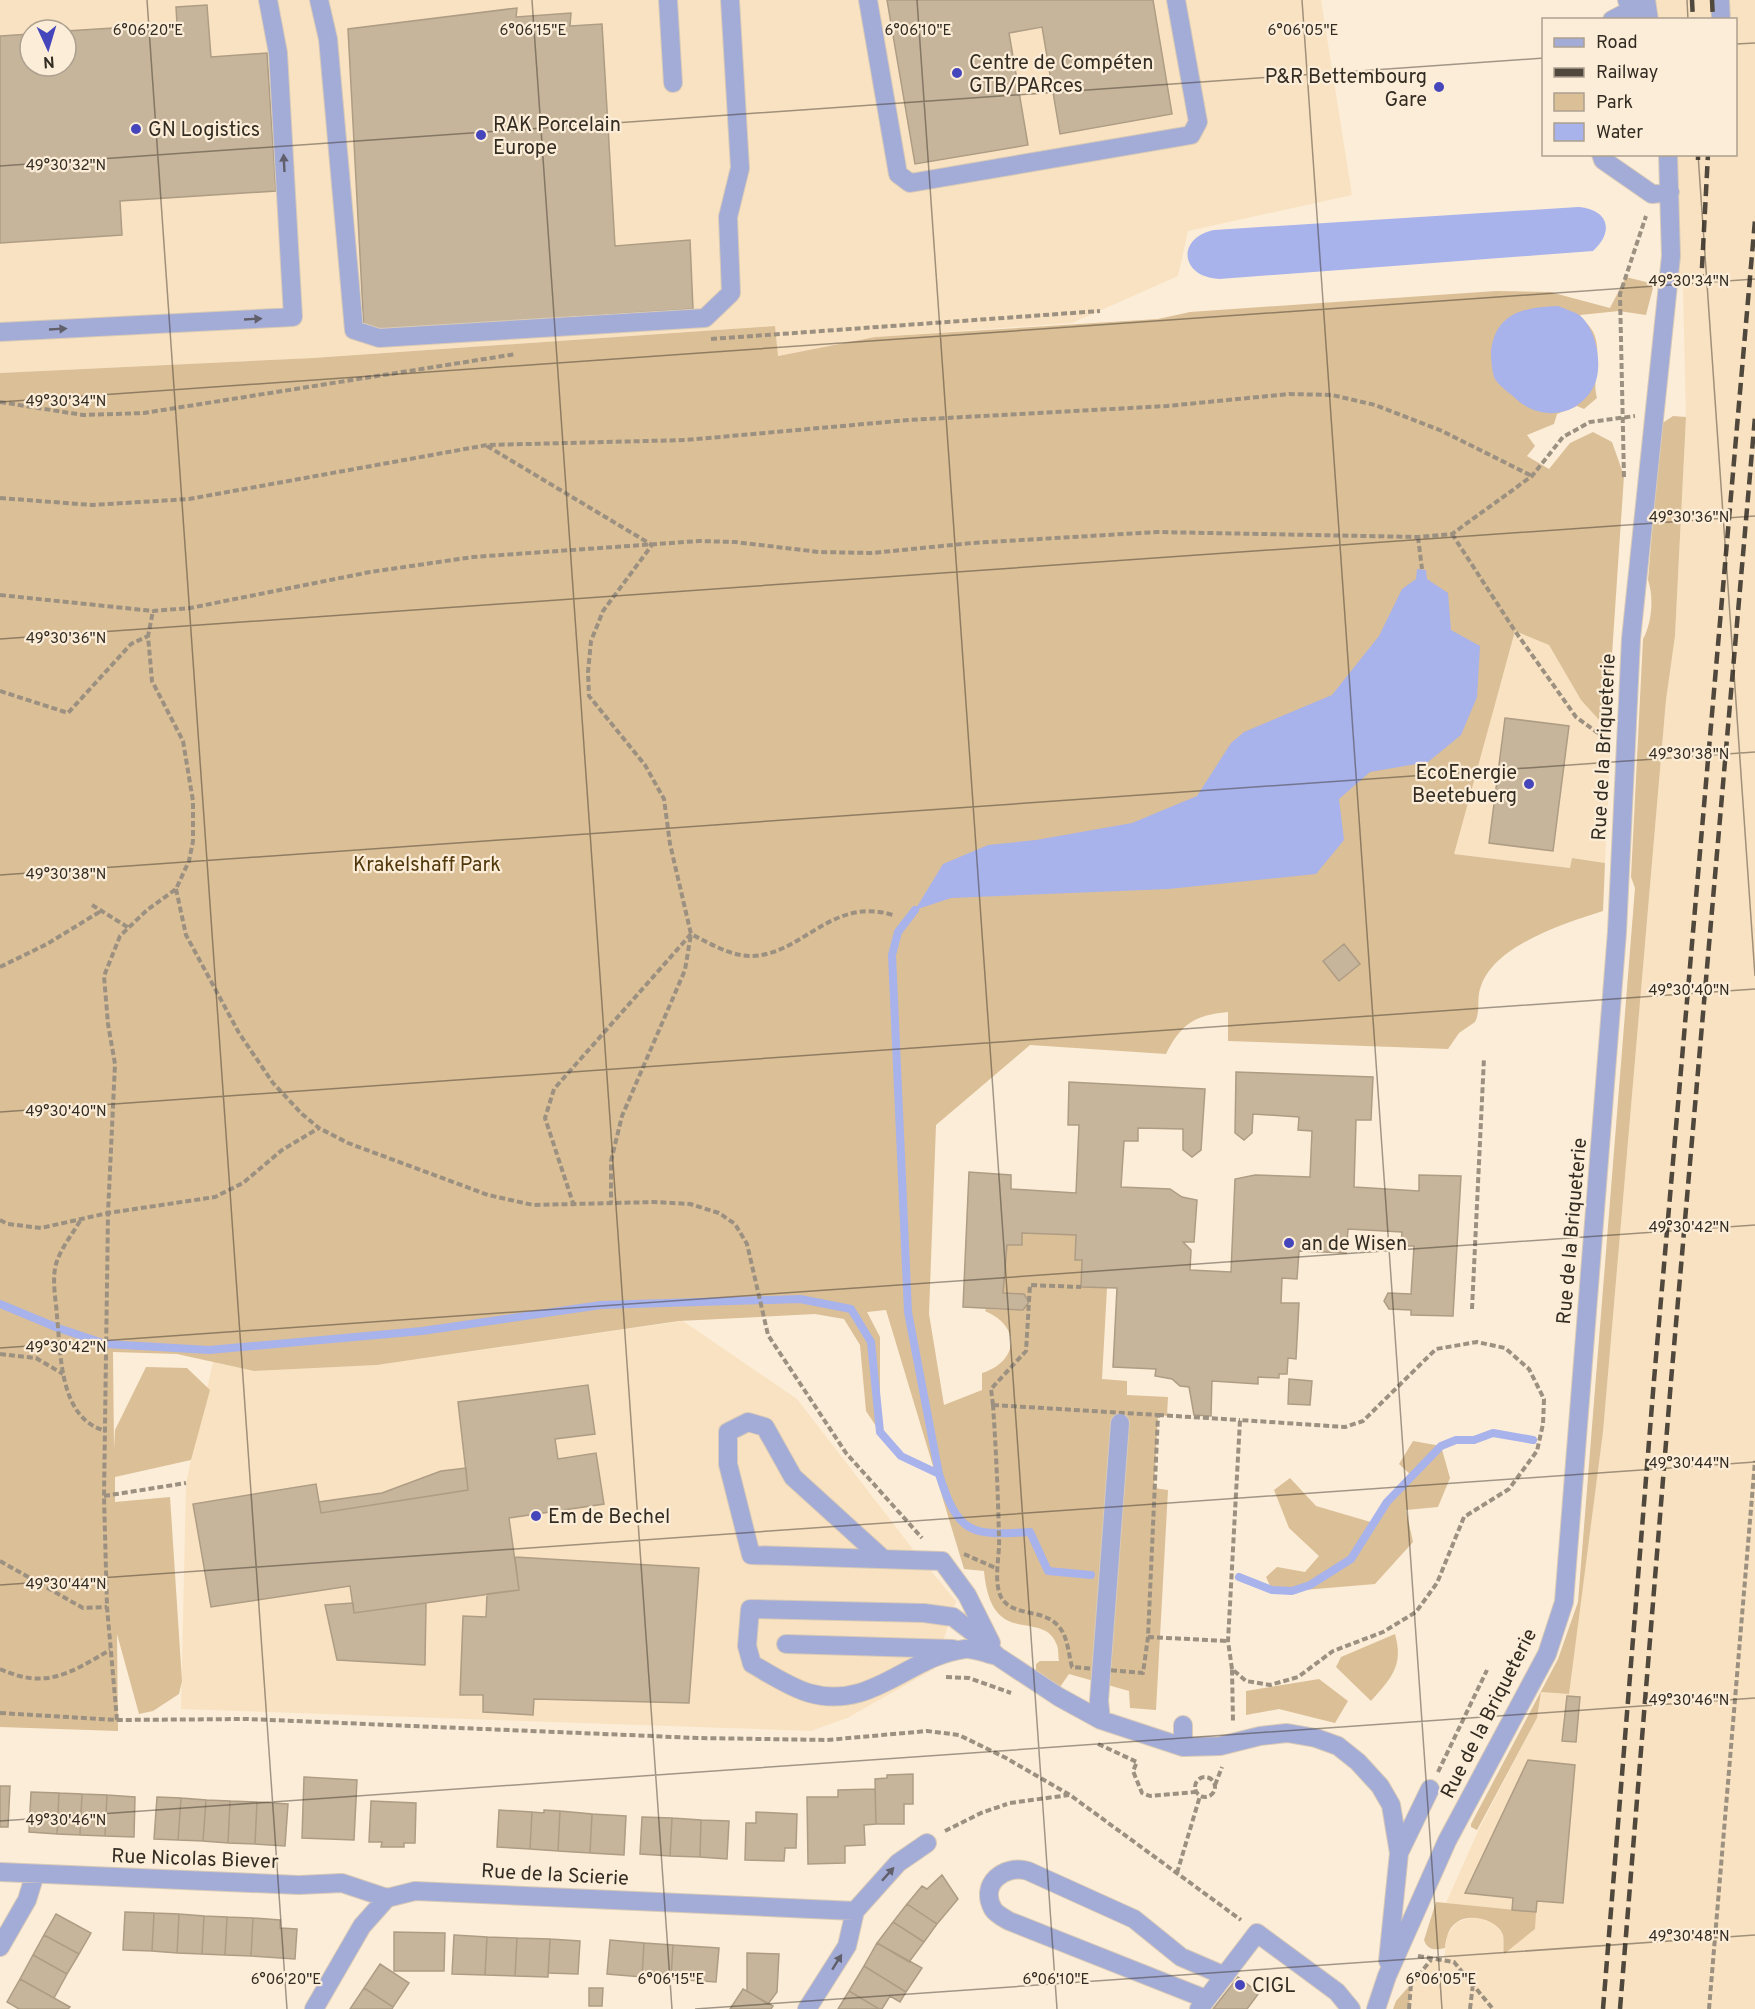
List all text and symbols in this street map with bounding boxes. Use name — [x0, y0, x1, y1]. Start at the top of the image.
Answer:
north arrow — [18, 18, 78, 78]
legend — [1542, 18, 1737, 156]
text: 6°06'20"E — [113, 22, 183, 41]
text: 6°06'15"E — [500, 22, 566, 41]
text: 6°06'10"E — [884, 22, 952, 41]
text: 6°06'05"E — [1268, 22, 1338, 41]
text: Road — [1596, 32, 1638, 55]
text: N — [42, 51, 55, 71]
place label: Centre de Compéten GTB/PARces — [969, 51, 1153, 100]
text: Railway — [1596, 62, 1658, 85]
place label: P&R Bettembourg Gare — [1265, 65, 1427, 114]
marker: Centre de Compéten GTB/PARces — [950, 66, 964, 80]
marker: P&R Bettembourg Gare — [1432, 80, 1446, 94]
text: Park — [1596, 92, 1633, 115]
place label: RAK Porcelain Europe — [493, 113, 621, 162]
place label: GN Logistics — [148, 118, 260, 144]
marker: GN Logistics — [129, 122, 143, 136]
text: Water — [1596, 122, 1643, 145]
marker: RAK Porcelain Europe — [474, 128, 488, 142]
one-way arrow — [280, 153, 289, 172]
text: 49°30'32"N — [26, 157, 106, 176]
text: 49°30'34"N — [1649, 273, 1729, 292]
one-way arrow — [244, 315, 263, 324]
one-way arrow — [49, 324, 68, 333]
text: 49°30'34"N — [26, 393, 106, 412]
text: 49°30'36"N — [1649, 509, 1729, 528]
text: 49°30'36"N — [26, 630, 106, 649]
street label: Rue de la Briqueterie — [1587, 653, 1623, 841]
text: 49°30'38"N — [1649, 746, 1729, 765]
place label: EcoEnergie Beetebuerg — [1412, 761, 1517, 810]
marker: EcoEnergie Beetebuerg — [1522, 777, 1536, 791]
park label: Krakelshaff Park — [353, 853, 501, 879]
text: 49°30'38"N — [26, 866, 106, 885]
text: 49°30'40"N — [1648, 982, 1730, 1001]
text: 49°30'40"N — [25, 1103, 107, 1122]
street label: Rue de la Briqueterie — [1552, 1137, 1594, 1326]
text: 49°30'42"N — [1648, 1219, 1730, 1238]
place label: an de Wisen — [1301, 1232, 1407, 1258]
marker: an de Wisen — [1282, 1236, 1296, 1250]
text: 49°30'42"N — [25, 1339, 107, 1358]
text: 49°30'44"N — [1648, 1455, 1730, 1474]
place label: Em de Bechel — [548, 1505, 670, 1531]
marker: Em de Bechel — [529, 1509, 543, 1523]
text: 49°30'44"N — [25, 1576, 107, 1595]
street label: Rue de la Briqueterie — [1436, 1624, 1544, 1803]
text: 49°30'46"N — [1649, 1692, 1729, 1711]
text: 49°30'46"N — [26, 1812, 106, 1831]
street label: Rue Nicolas Biever — [111, 1844, 279, 1876]
street label: Rue de la Scierie — [480, 1859, 629, 1893]
one-way arrow — [881, 1866, 895, 1881]
text: 49°30'48"N — [1648, 1928, 1730, 1947]
one-way arrow — [831, 1954, 842, 1970]
text: 6°06'20"E — [251, 1971, 321, 1990]
text: 6°06'15"E — [638, 1971, 704, 1990]
text: 6°06'10"E — [1022, 1971, 1090, 1990]
text: 6°06'05"E — [1406, 1971, 1476, 1990]
place label: CIGL — [1252, 1974, 1295, 2000]
marker: CIGL — [1233, 1978, 1247, 1992]

